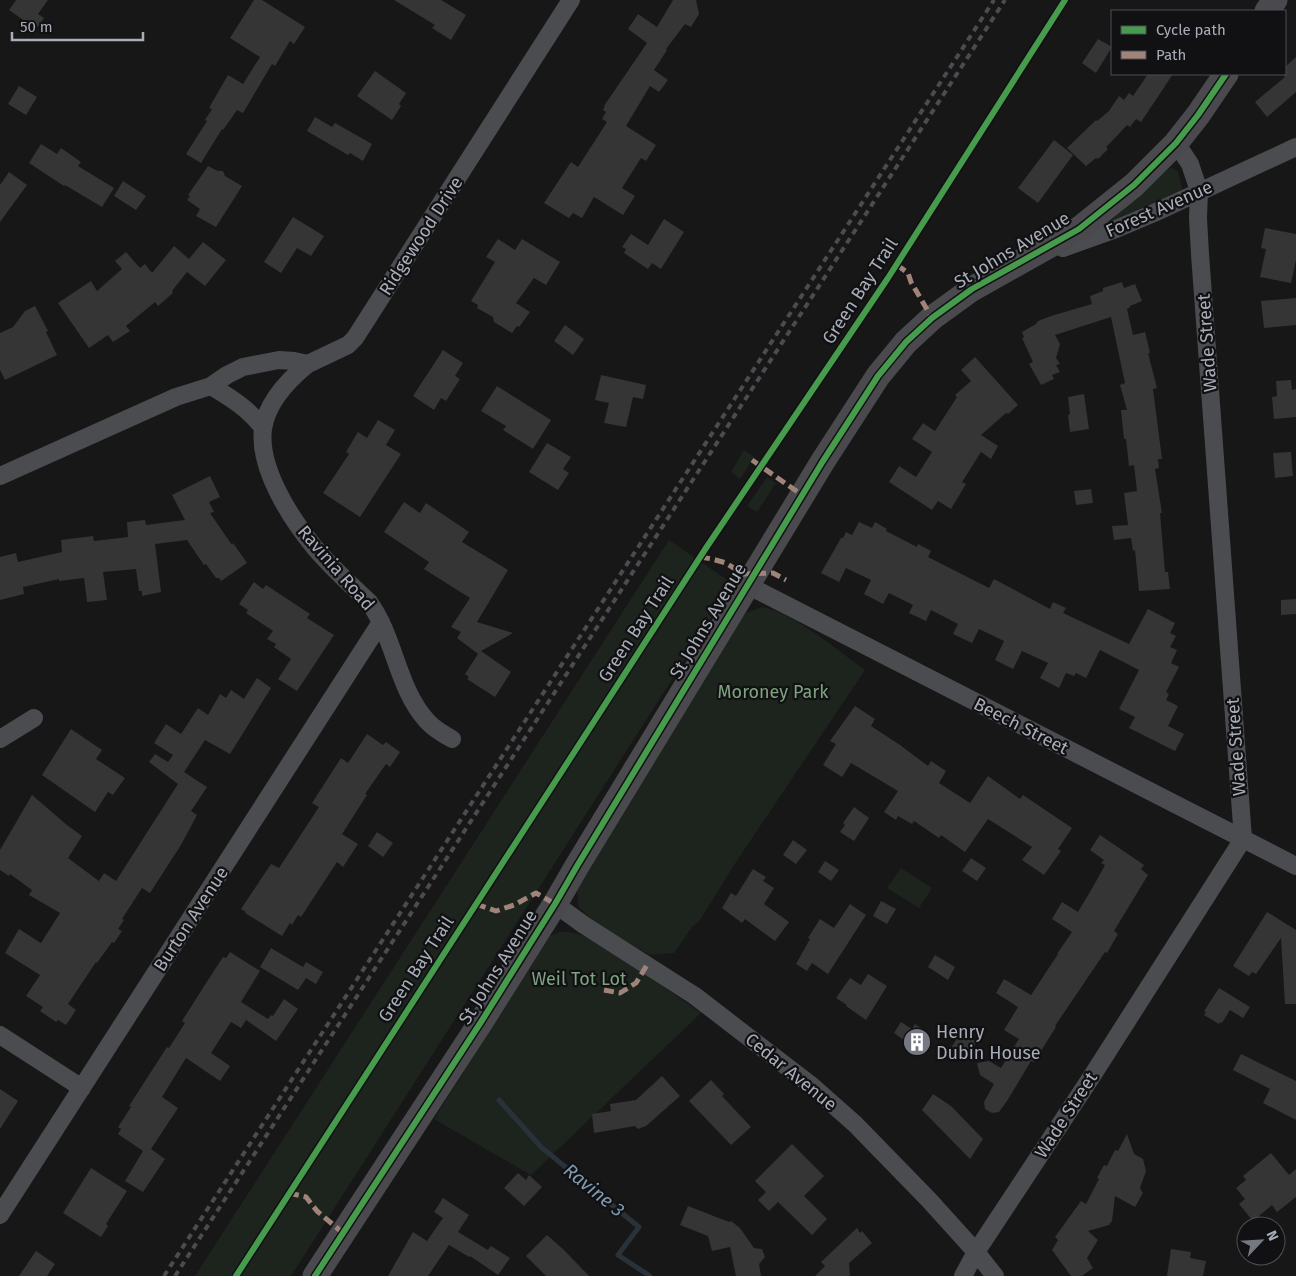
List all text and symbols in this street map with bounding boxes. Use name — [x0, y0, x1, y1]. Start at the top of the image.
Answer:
scale bar — [12, 10, 144, 42]
legend — [1111, 10, 1286, 75]
text: 50 m — [20, 18, 53, 36]
text: Cycle path — [1156, 21, 1226, 39]
text: Path — [1156, 46, 1186, 64]
street label: Ridgewood Drive — [374, 172, 468, 300]
street label: Forest Avenue — [1102, 176, 1216, 242]
street label: St Johns Avenue — [950, 207, 1074, 293]
street label: Green Bay Trail — [818, 234, 902, 348]
street label: Wade Street — [1193, 293, 1221, 393]
street label: Ravinia Road — [293, 521, 379, 615]
street label: St Johns Avenue — [665, 559, 751, 683]
street label: Green Bay Trail — [594, 572, 678, 686]
park label: Moroney Park — [718, 681, 829, 703]
street label: Beech Street — [970, 693, 1072, 759]
street label: Wade Street — [1222, 697, 1250, 797]
street label: Burton Avenue — [149, 863, 233, 975]
street label: St Johns Avenue — [454, 906, 542, 1028]
street label: Green Bay Trail — [374, 912, 458, 1026]
park label: Weil Tot Lot — [531, 968, 627, 990]
place label: Henry Dubin House — [936, 1021, 1041, 1064]
building icon: Henry Dubin House — [902, 1027, 932, 1057]
street label: Cedar Avenue — [741, 1028, 841, 1116]
street label: Wade Street — [1030, 1067, 1102, 1162]
water label: Ravine 3 — [559, 1159, 629, 1221]
north arrow — [1236, 1216, 1286, 1266]
text: N — [1263, 1228, 1282, 1244]

